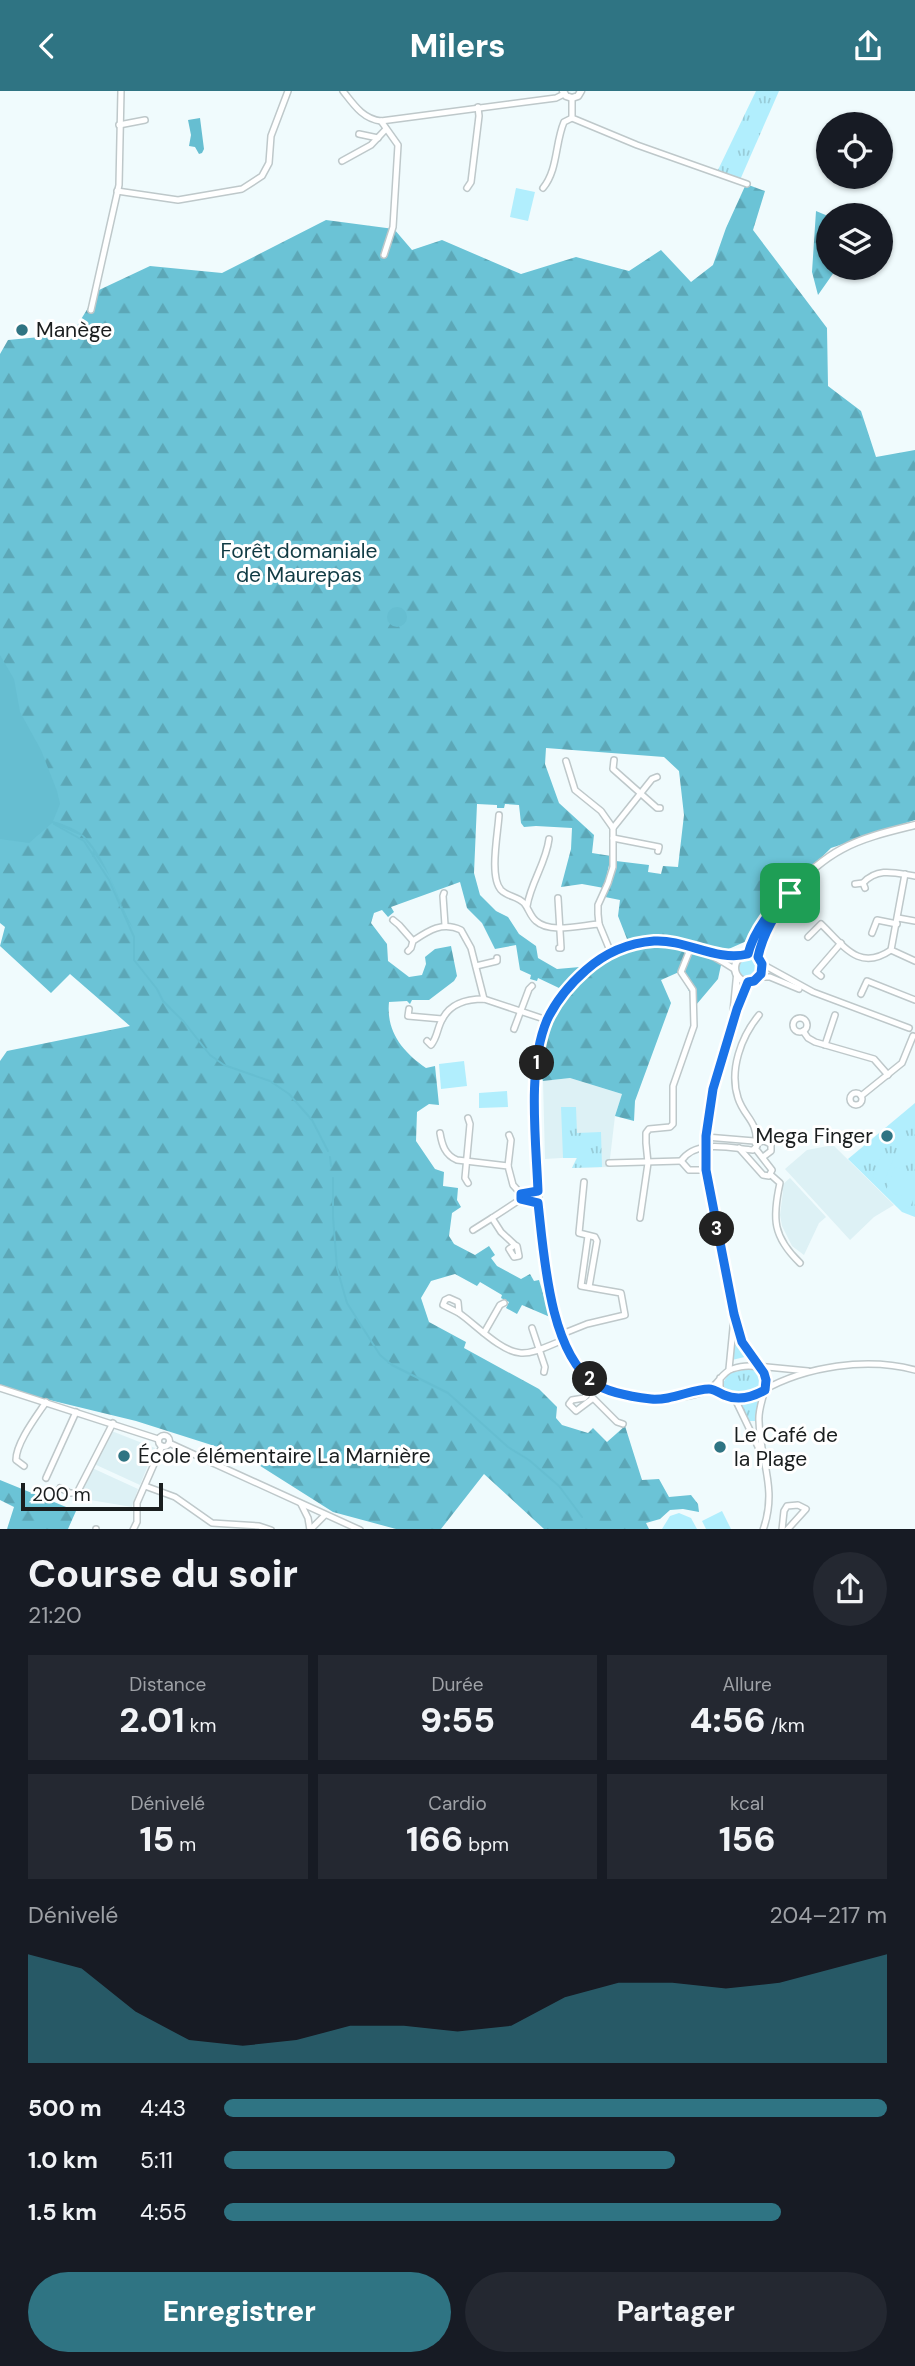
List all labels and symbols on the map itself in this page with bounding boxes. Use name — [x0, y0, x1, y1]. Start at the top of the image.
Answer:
place label: Manège — [36, 316, 112, 344]
marker: Manège — [14, 322, 30, 338]
park label: Forêt domaniale de Maurepas — [221, 537, 378, 589]
pin — [760, 863, 820, 923]
pin: 1 — [520, 1045, 554, 1081]
place label: Mega Finger — [755, 1122, 873, 1150]
marker: Mega Finger — [879, 1128, 895, 1144]
pin: 3 — [700, 1211, 734, 1247]
pin: 2 — [572, 1361, 608, 1397]
place label: Le Café de la Plage — [734, 1421, 838, 1473]
marker: Le Café de la Plage — [712, 1439, 728, 1455]
place label: École élémentaire La Marnière — [138, 1442, 431, 1470]
marker: École élémentaire La Marnière — [116, 1448, 132, 1464]
scale bar — [21, 1481, 163, 1512]

